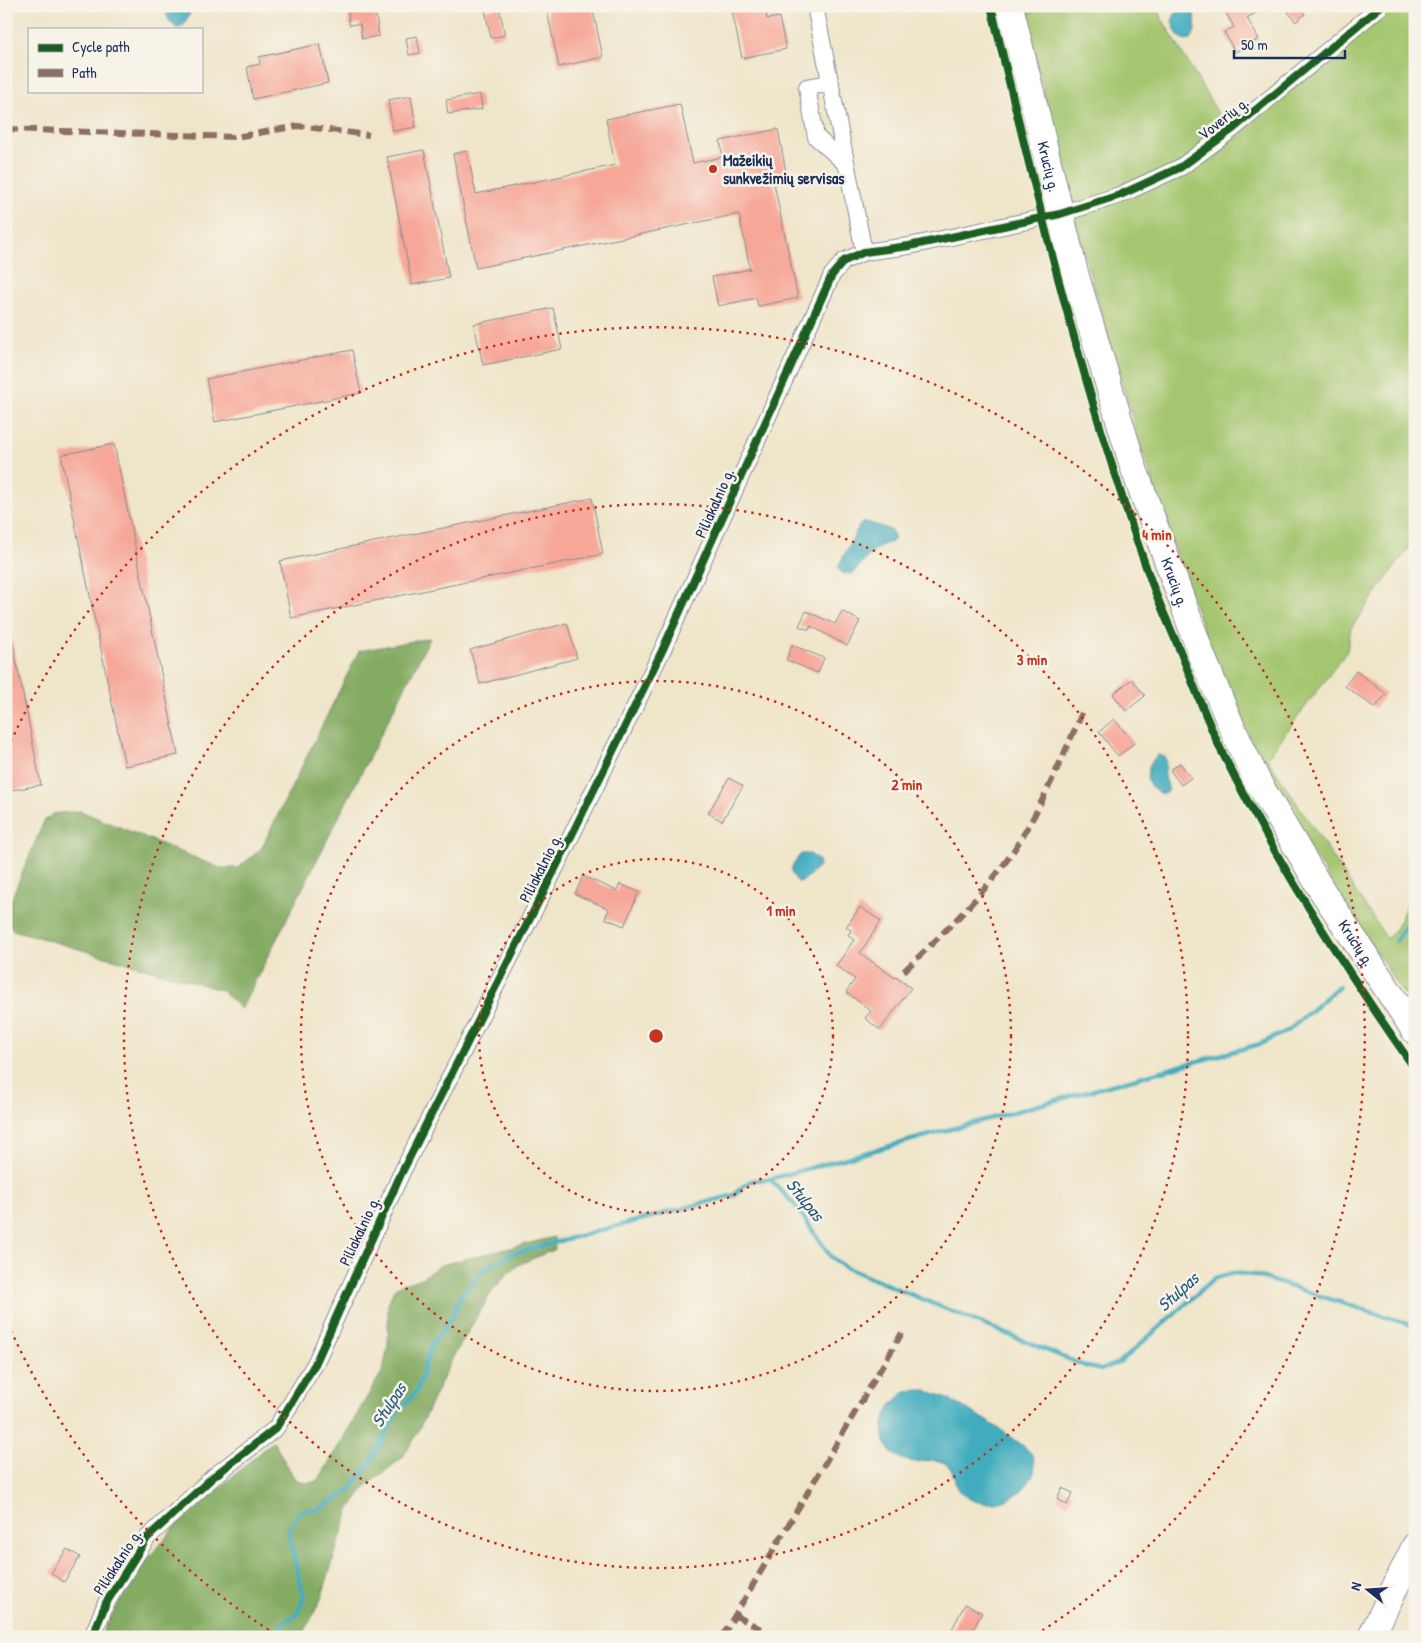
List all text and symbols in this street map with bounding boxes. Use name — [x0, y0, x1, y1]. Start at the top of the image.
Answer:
legend — [28, 28, 202, 92]
scale bar — [1234, 28, 1345, 60]
text: 50 m — [1241, 34, 1268, 55]
text: Cycle path — [72, 36, 130, 57]
text: Path — [72, 62, 97, 83]
street label: Voverių g. — [1193, 91, 1253, 145]
street label: Krucių g. — [1032, 139, 1066, 194]
place label: Mažeikių sunkvežimių servisas — [723, 149, 845, 189]
marker: Mažeikių sunkvežimių servisas — [707, 163, 719, 175]
street label: Piliakalnio g. — [689, 465, 739, 541]
text: 4 min — [1142, 524, 1172, 545]
street label: Krucių g. — [1156, 554, 1194, 610]
text: 3 min — [1017, 649, 1047, 670]
text: 2 min — [892, 774, 923, 795]
street label: Piliakalnio g. — [513, 830, 567, 906]
text: 1 min — [766, 900, 796, 921]
street label: Krucių g. — [1333, 915, 1380, 970]
centre of rings — [647, 1027, 665, 1045]
water label: Stulpas — [781, 1173, 832, 1228]
street label: Piliakalnio g. — [333, 1193, 385, 1269]
water label: Stulpas — [1151, 1265, 1205, 1317]
water label: Stulpas — [365, 1376, 413, 1432]
street label: Piliakalnio g. — [88, 1525, 146, 1599]
north arrow — [1344, 1566, 1394, 1616]
text: N — [1345, 1579, 1365, 1592]

